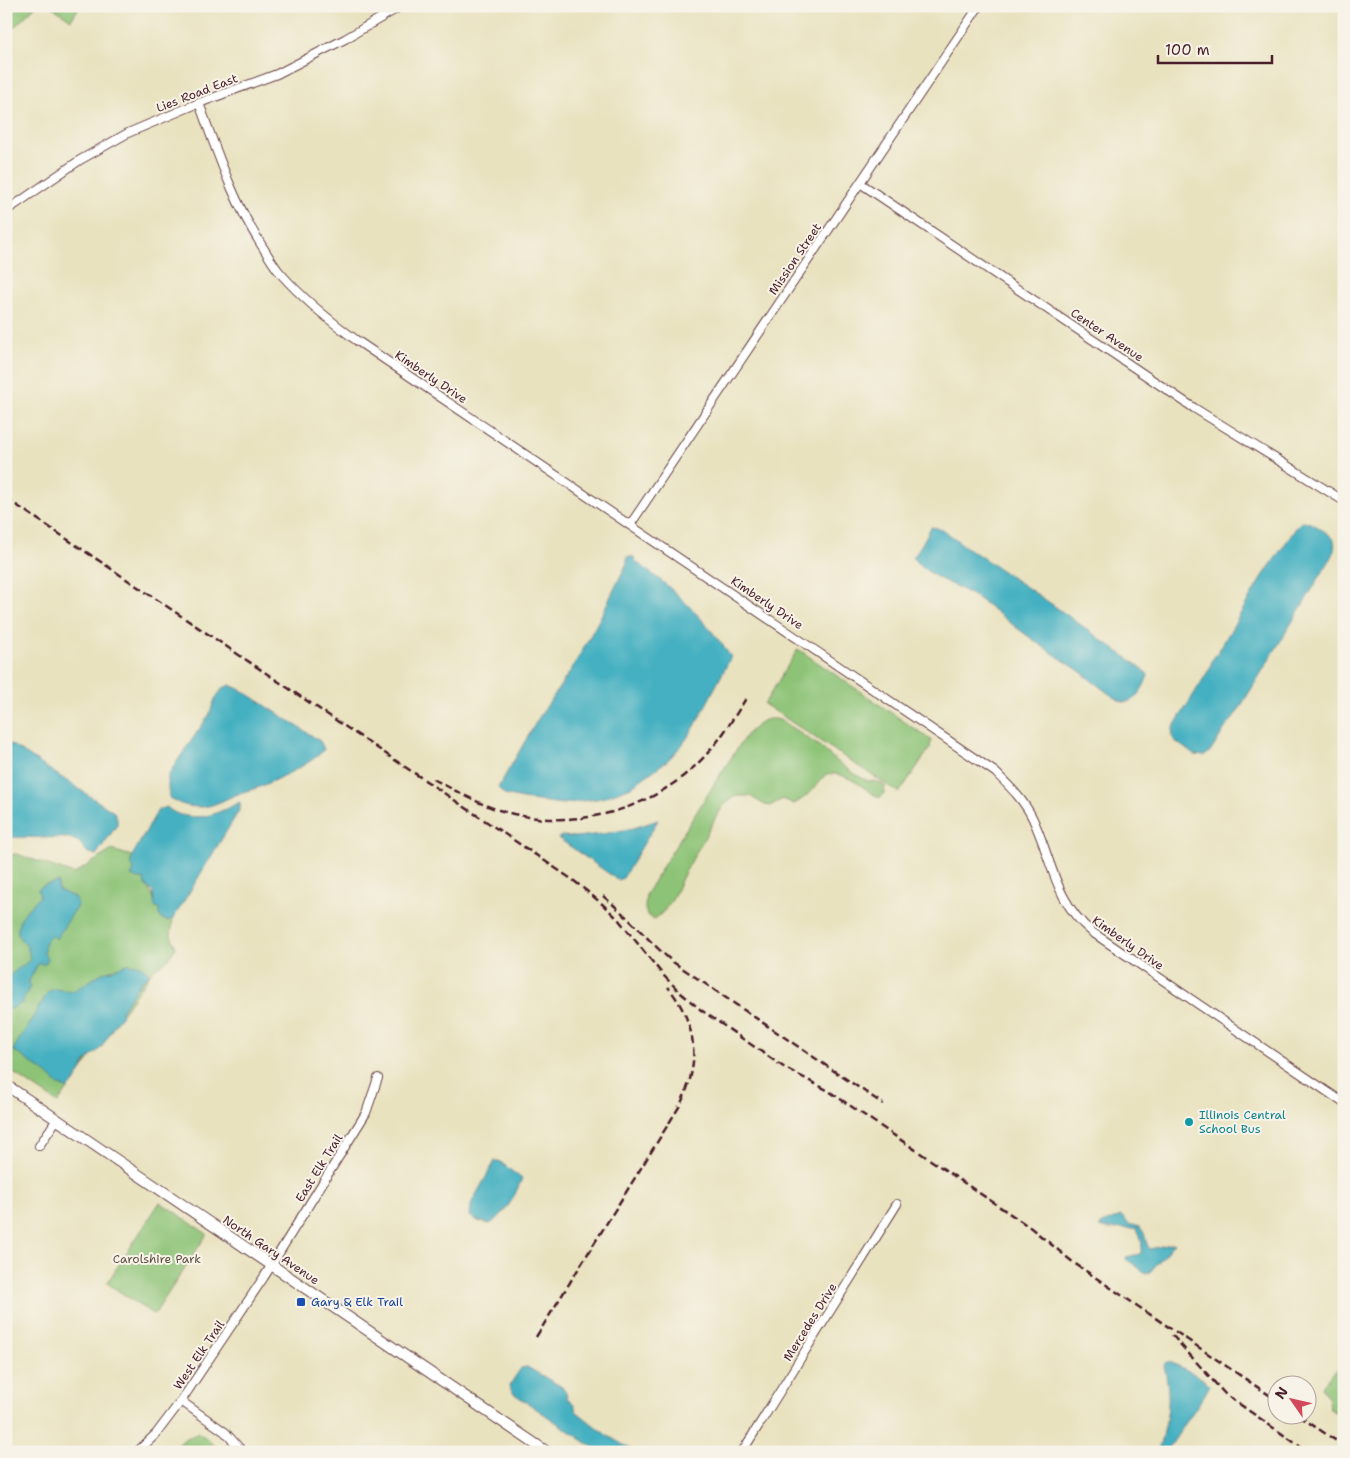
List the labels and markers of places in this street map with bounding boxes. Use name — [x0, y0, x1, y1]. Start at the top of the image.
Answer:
place label: Illinois Central School Bus — [1199, 1107, 1286, 1137]
marker: Illinois Central School Bus — [1183, 1116, 1195, 1128]
place label: Gary & Elk Trail — [311, 1294, 403, 1310]
marker: Gary & Elk Trail — [295, 1296, 307, 1308]

